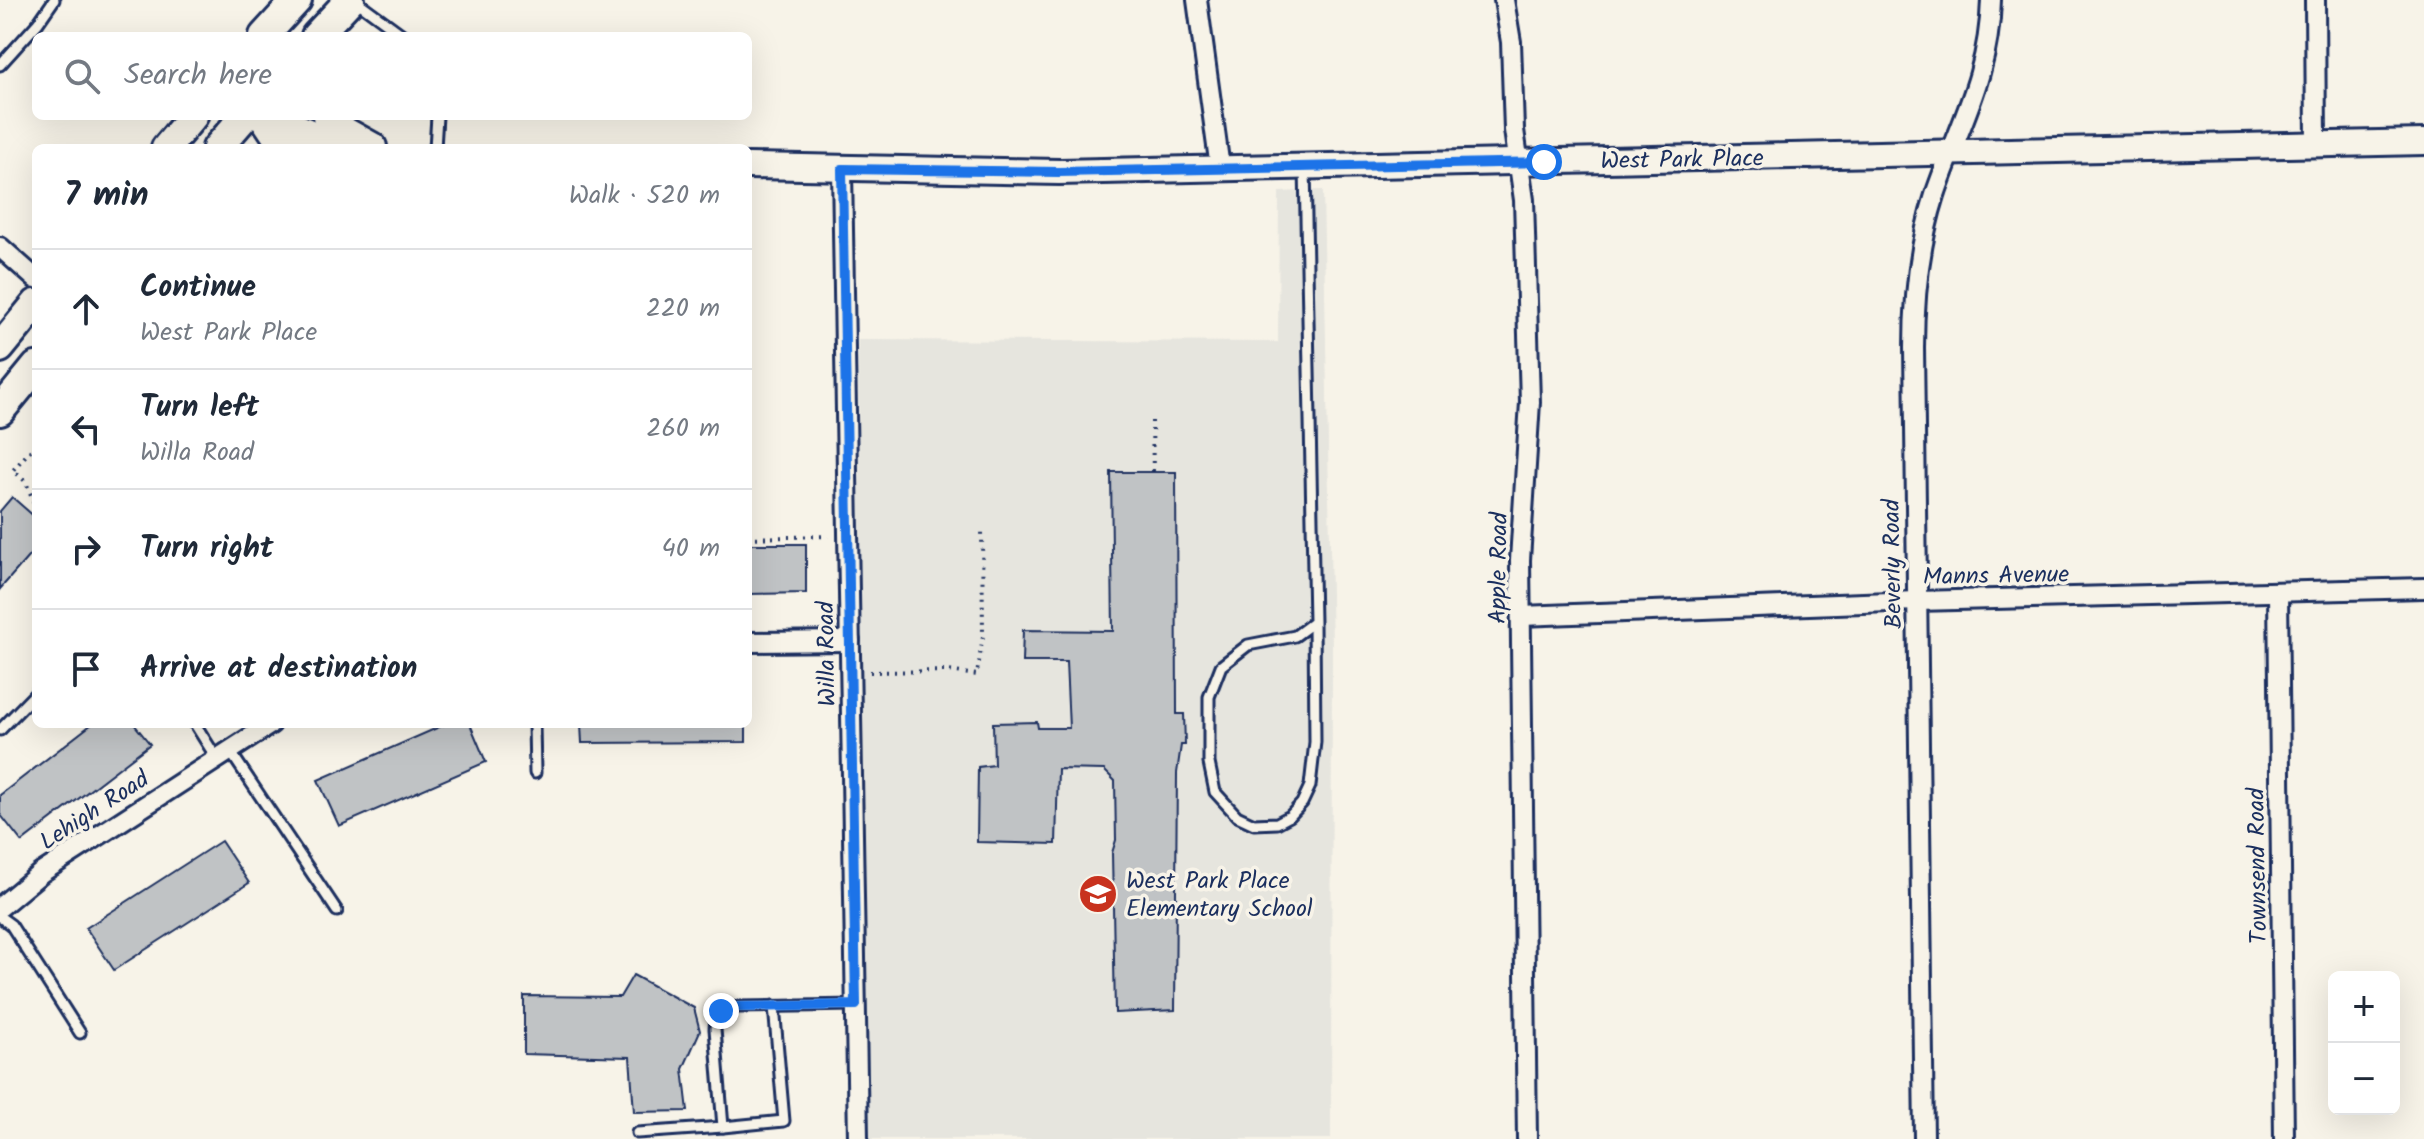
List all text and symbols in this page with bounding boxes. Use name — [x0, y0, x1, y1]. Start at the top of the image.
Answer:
search box — [32, 32, 752, 120]
text: Search here — [124, 52, 272, 100]
icon: search — [60, 54, 104, 98]
street label: West Park Place — [1600, 140, 1764, 181]
route start — [1526, 144, 1562, 180]
text: 7 min — [64, 169, 149, 223]
text: Walk · 520 m — [569, 175, 720, 217]
text: Continue — [140, 264, 256, 312]
icon: ahead — [64, 287, 108, 331]
text: 220 m — [646, 288, 720, 330]
text: West Park Place — [140, 312, 317, 354]
text: Turn left — [140, 384, 259, 432]
icon: left — [64, 407, 108, 451]
text: 260 m — [646, 408, 720, 450]
text: Willa Road — [140, 432, 254, 474]
street label: Beverly Road — [1873, 498, 1914, 629]
street label: Apple Road — [1479, 511, 1520, 624]
text: Turn right — [140, 525, 273, 573]
icon: right — [64, 527, 108, 571]
text: 40 m — [662, 528, 720, 570]
street label: Manns Avenue — [1923, 556, 2070, 597]
street label: Willa Road — [807, 600, 848, 707]
text: Arrive at destination — [140, 645, 417, 693]
icon: arrive — [64, 647, 108, 691]
street label: Lehigh Road — [32, 760, 158, 862]
street label: Townsend Road — [2238, 787, 2279, 944]
place label: West Park Place Elementary School — [1126, 862, 1313, 929]
school or university icon: West Park Place Elementary School — [1077, 873, 1119, 915]
map controls — [2328, 971, 2400, 1115]
button: + — [2328, 971, 2400, 1043]
route end — [703, 993, 739, 1029]
button: − — [2328, 1043, 2400, 1115]

